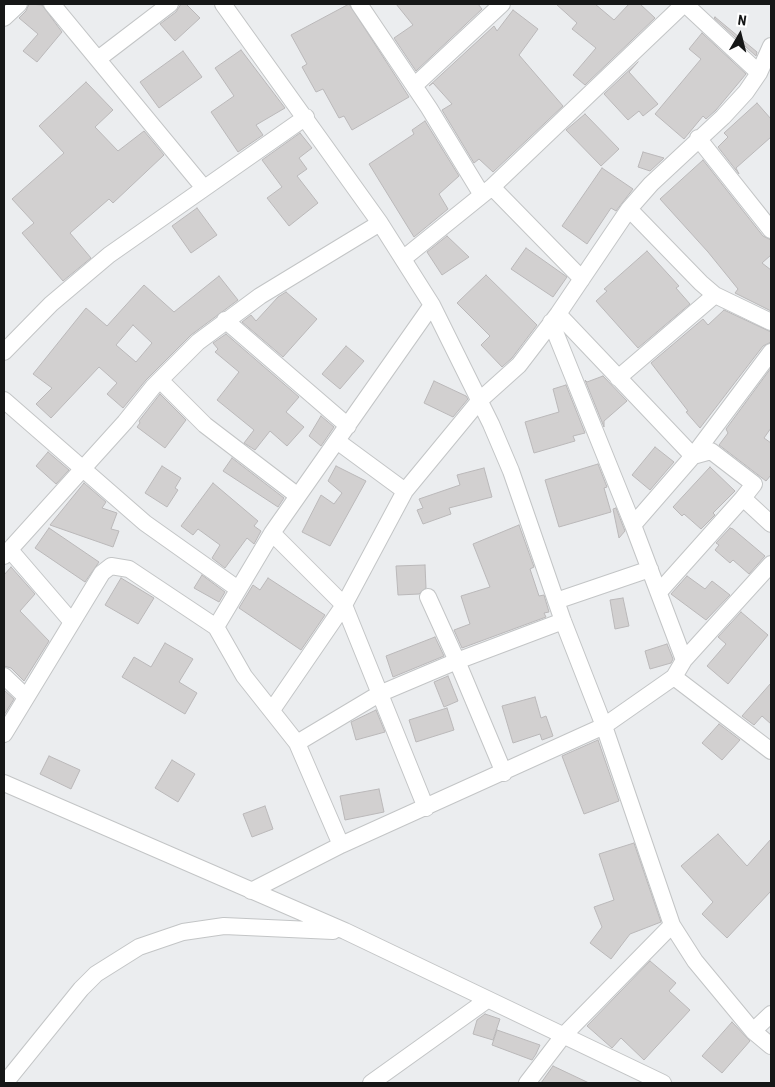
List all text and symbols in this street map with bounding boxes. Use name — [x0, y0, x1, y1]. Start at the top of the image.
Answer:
north arrow — [715, 10, 765, 60]
text: N — [737, 12, 747, 29]

